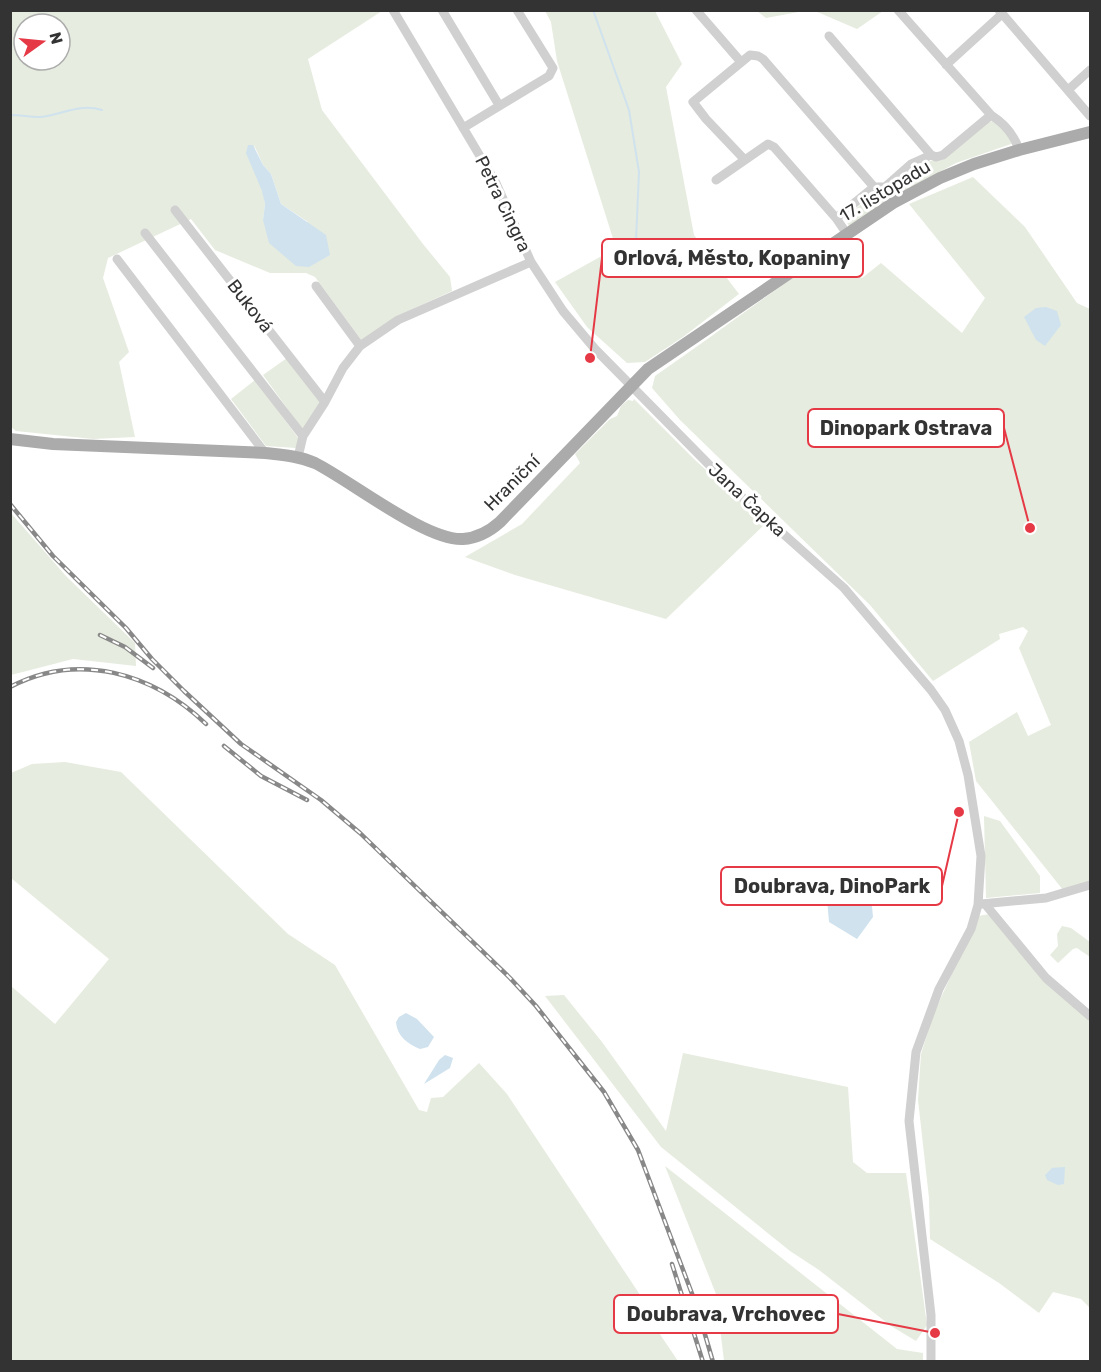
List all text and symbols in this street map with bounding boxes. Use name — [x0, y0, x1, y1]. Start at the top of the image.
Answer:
north arrow — [12, 12, 72, 72]
text: N — [45, 30, 67, 46]
street label: Petra Cingra — [470, 152, 536, 256]
street label: 17. listopadu — [836, 155, 934, 227]
callout: Orlová, Město, Kopaniny — [602, 239, 863, 277]
text: Orlová, Město, Kopaniny — [614, 246, 851, 270]
street label: Buková — [222, 275, 278, 337]
callout: Dinopark Ostrava — [808, 409, 1004, 447]
text: Dinopark Ostrava — [820, 416, 992, 440]
street label: Hraniční — [479, 449, 546, 516]
street label: Jana Čapka — [704, 458, 790, 542]
callout: Doubrava, DinoPark — [721, 867, 942, 905]
text: Doubrava, DinoPark — [734, 874, 931, 898]
callout: Doubrava, Vrchovec — [614, 1295, 838, 1333]
text: Doubrava, Vrchovec — [627, 1302, 826, 1326]

